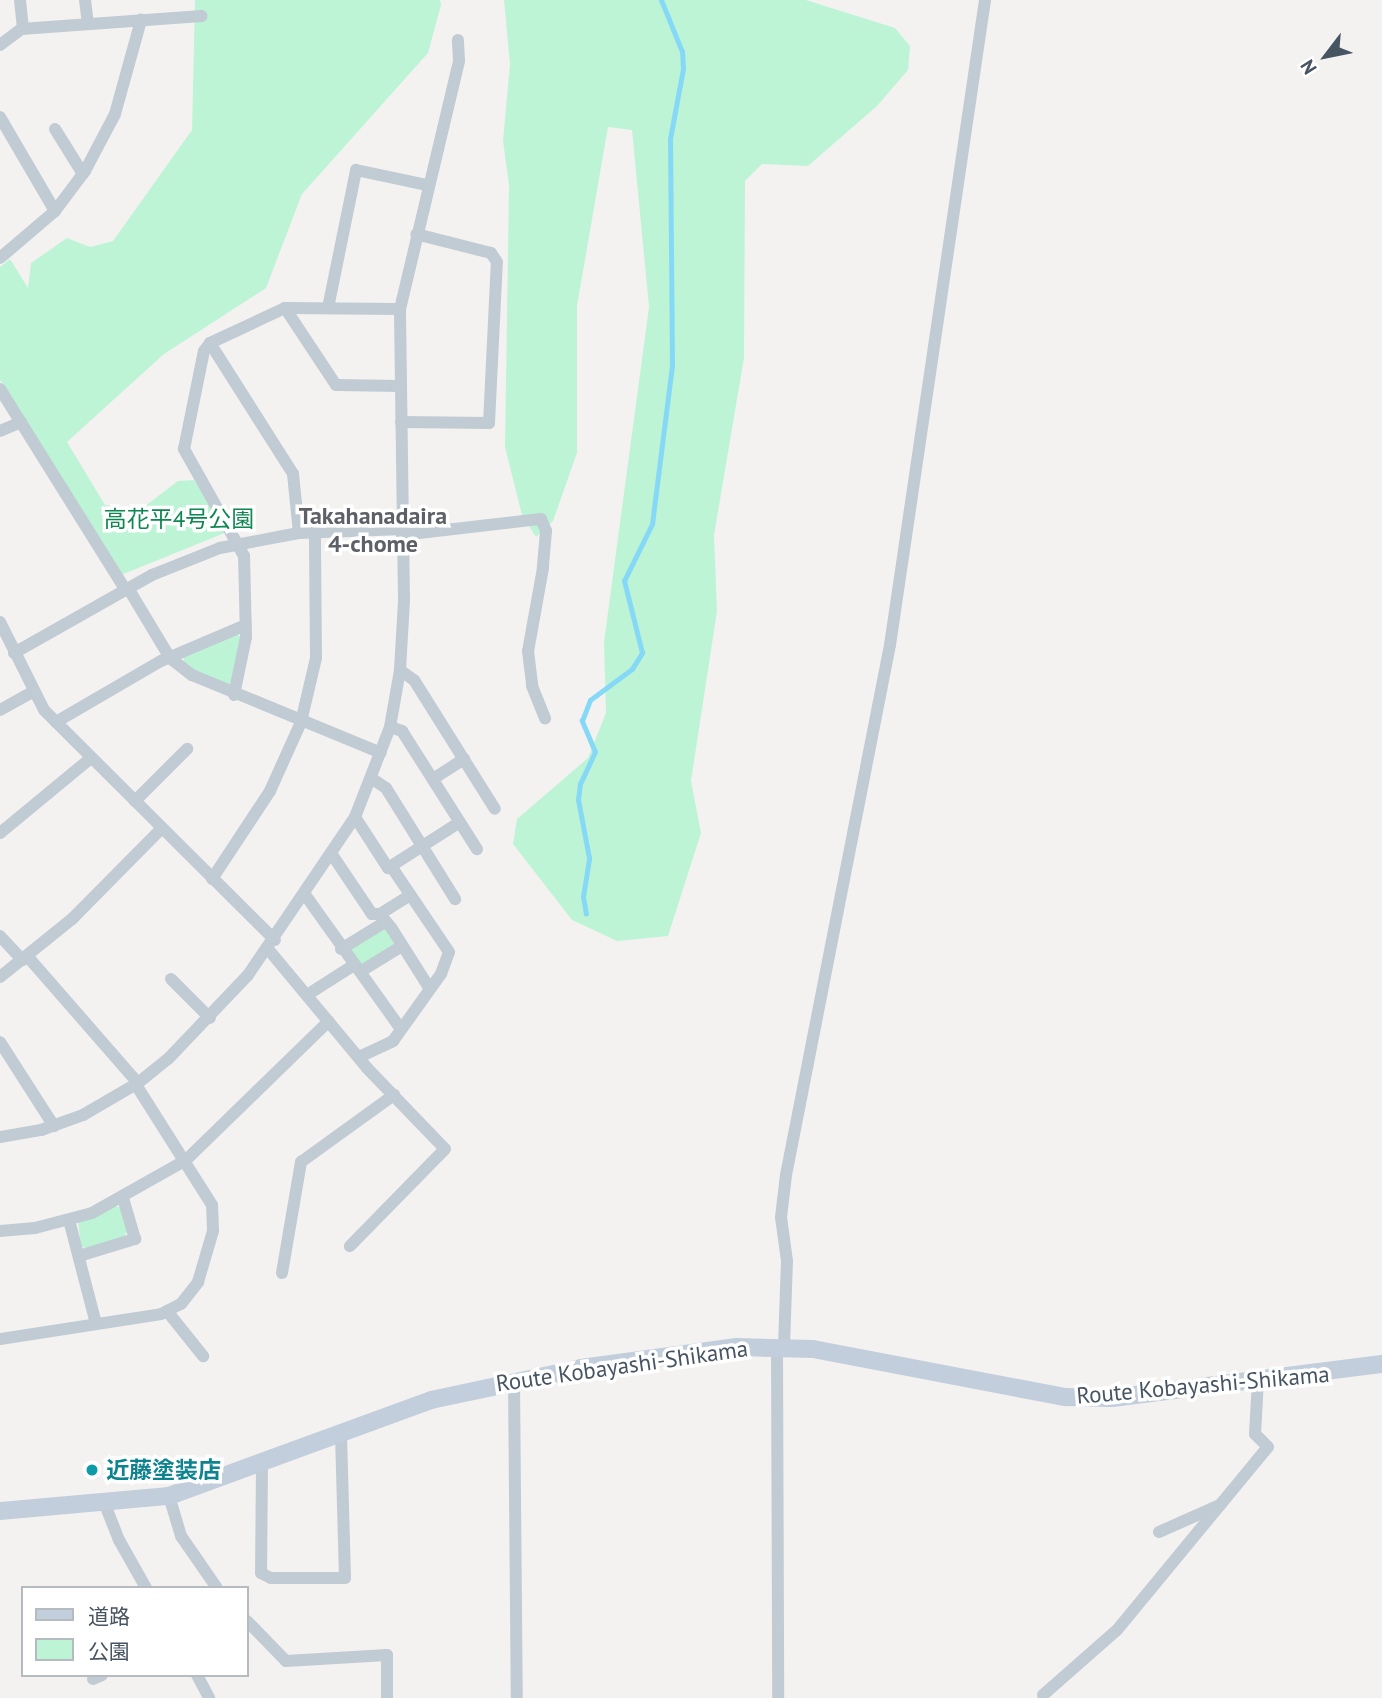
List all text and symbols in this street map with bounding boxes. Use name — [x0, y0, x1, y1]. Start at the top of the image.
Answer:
north arrow — [1291, 21, 1361, 91]
text: N — [1295, 55, 1322, 79]
district label: Takahanadaira 4-chome — [299, 502, 447, 558]
park label: 高花平4号公園 — [104, 505, 254, 533]
street label: Route Kobayashi-Shikama — [494, 1335, 750, 1397]
street label: Route Kobayashi-Shikama — [1075, 1360, 1331, 1410]
place label: 近藤塗装店 — [106, 1456, 221, 1484]
marker: 近藤塗装店 — [84, 1462, 100, 1478]
legend — [21, 1586, 248, 1677]
text: 道路 — [88, 1603, 130, 1630]
text: 公園 — [88, 1638, 130, 1665]

